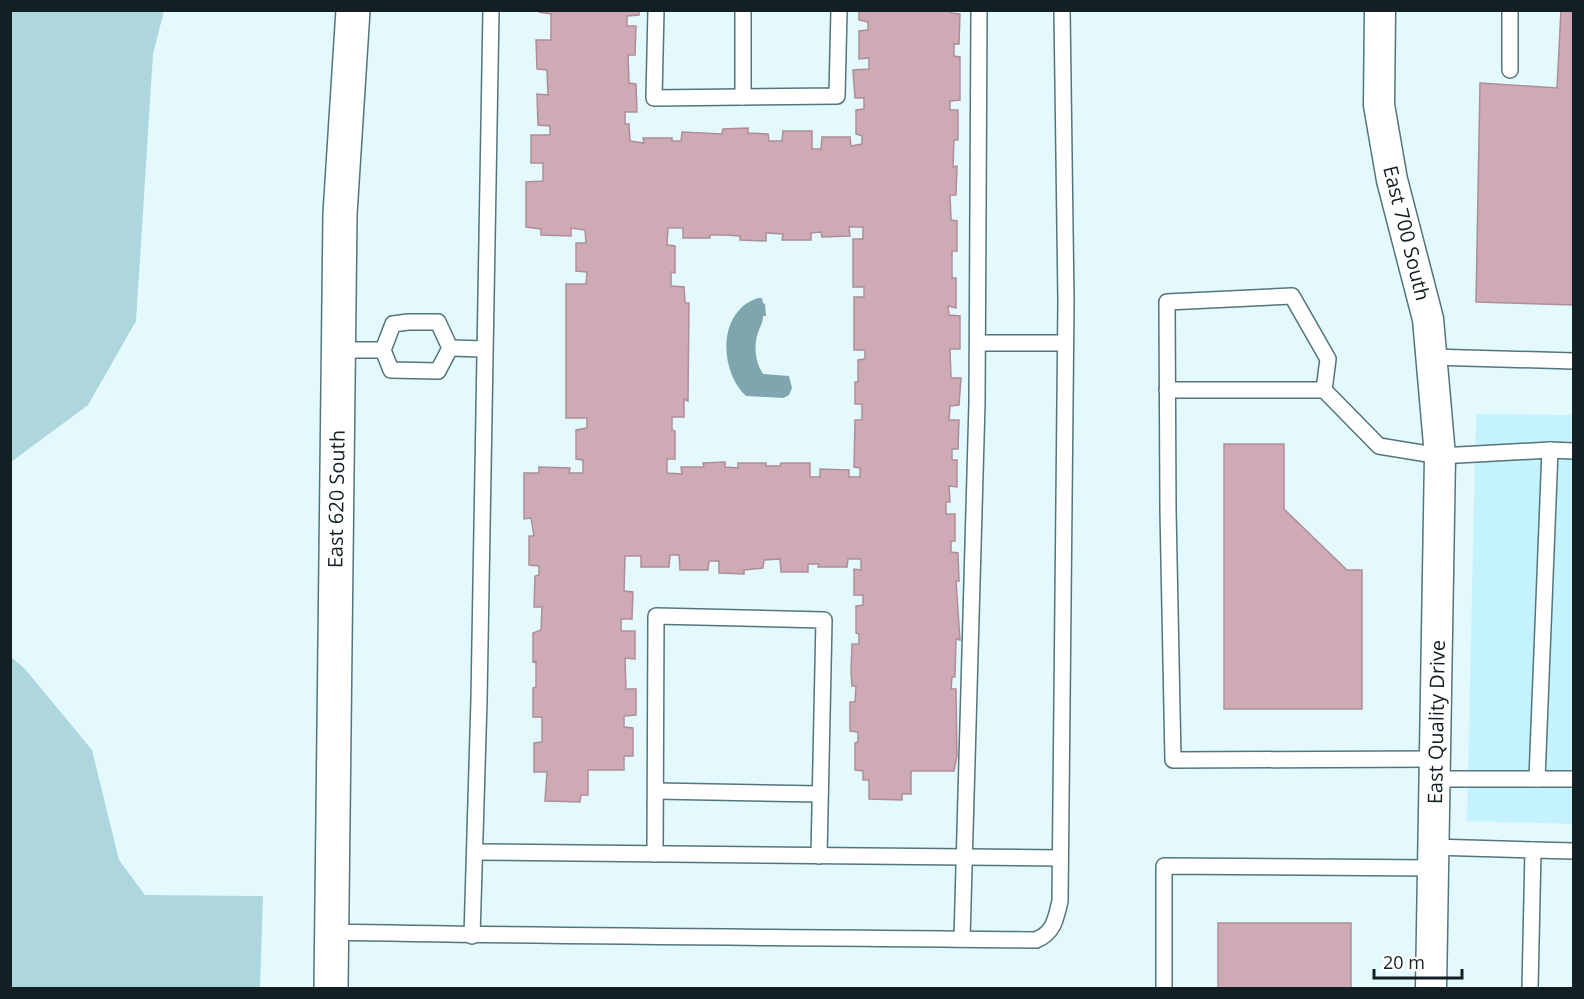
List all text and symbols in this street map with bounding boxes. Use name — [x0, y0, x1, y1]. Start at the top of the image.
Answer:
street label: East 700 South — [1377, 163, 1437, 303]
street label: East 620 South — [321, 430, 351, 568]
street label: East Quality Drive — [1421, 640, 1451, 804]
scale bar — [1374, 942, 1462, 980]
text: 20 m — [1383, 950, 1425, 974]

